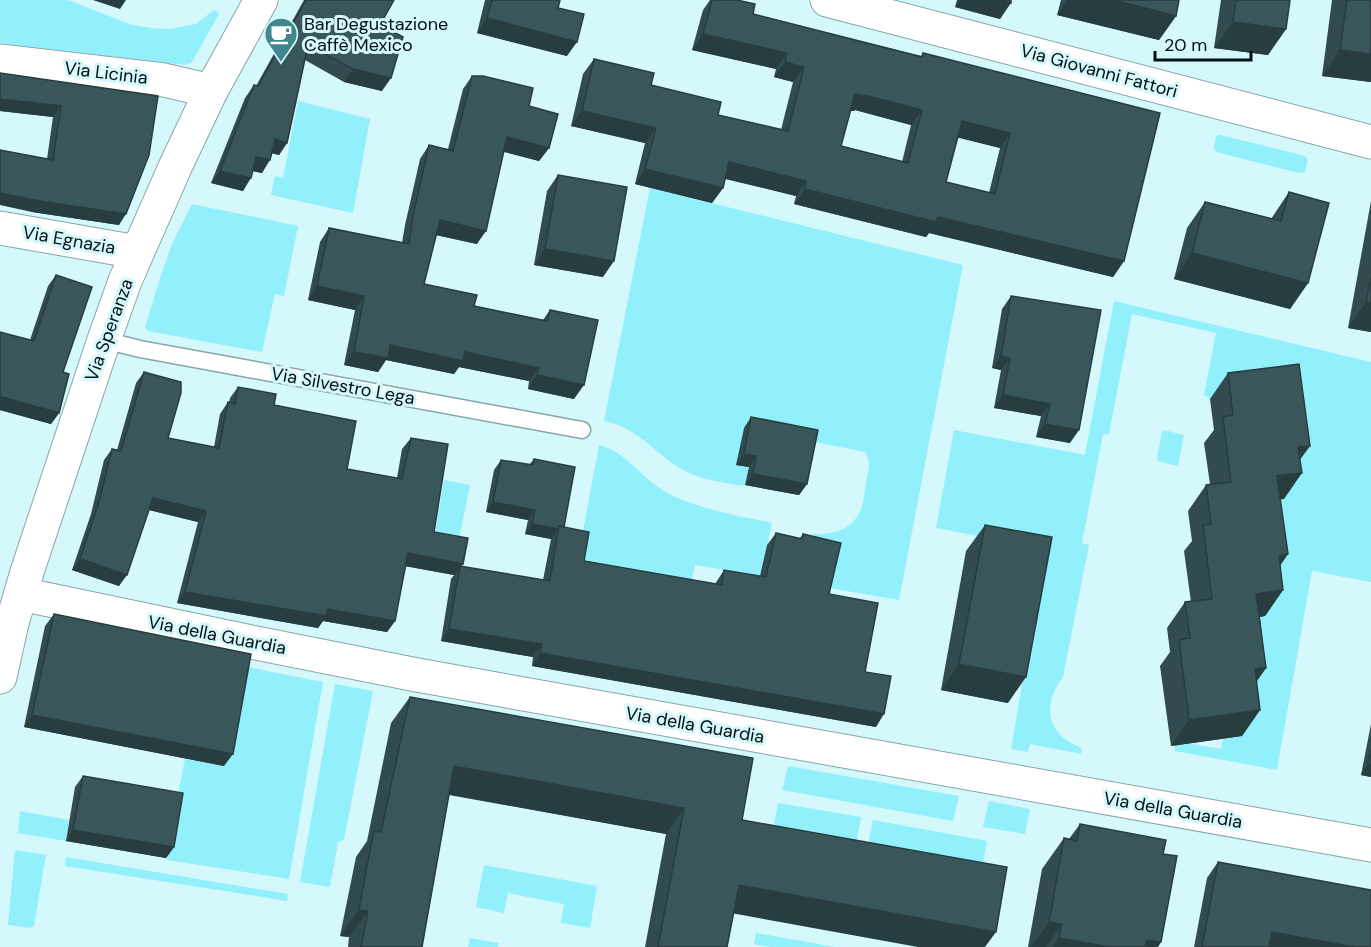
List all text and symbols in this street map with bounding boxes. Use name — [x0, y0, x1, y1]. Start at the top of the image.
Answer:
place label: Bar Degustazione Caffè Mexico — [304, 12, 448, 57]
cafe icon: Bar Degustazione Caffè Mexico — [263, 16, 299, 63]
scale bar — [1155, 24, 1251, 62]
text: 20 m — [1164, 33, 1207, 57]
street label: Via Giovanni Fattori — [1018, 38, 1180, 104]
street label: Via Licinia — [63, 56, 149, 90]
street label: Via Egnazia — [21, 220, 117, 260]
street label: Via Speranza — [79, 275, 139, 385]
street label: Via Silvestro Lega — [269, 362, 417, 410]
street label: Via della Guardia — [146, 610, 288, 660]
street label: Via della Guardia — [624, 701, 766, 749]
street label: Via della Guardia — [1102, 786, 1244, 834]

